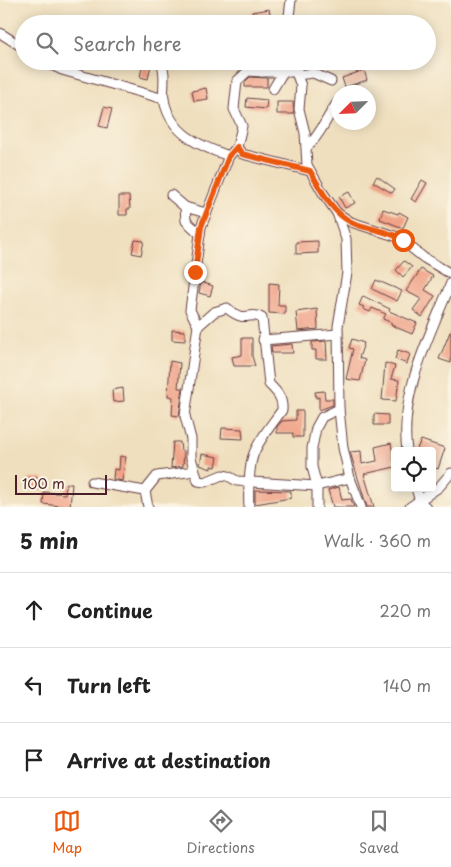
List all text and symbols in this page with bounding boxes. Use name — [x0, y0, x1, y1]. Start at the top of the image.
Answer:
search box — [15, 15, 436, 70]
icon: search — [33, 29, 61, 57]
text: Search here — [73, 29, 182, 57]
north arrow — [331, 85, 376, 130]
route start — [392, 229, 415, 252]
route end — [184, 261, 207, 284]
map controls — [391, 447, 436, 492]
button: locate — [391, 447, 436, 492]
scale bar — [15, 472, 108, 495]
text: 100 m — [22, 473, 65, 494]
text: 5 min — [20, 524, 78, 556]
text: Walk · 360 m — [324, 528, 431, 552]
icon: ahead — [20, 596, 48, 624]
text: Continue — [67, 596, 153, 624]
text: 220 m — [380, 598, 431, 622]
icon: left — [20, 671, 48, 699]
text: Turn left — [67, 671, 151, 699]
text: 140 m — [383, 673, 431, 697]
icon: arrive — [20, 746, 48, 774]
text: Arrive at destination — [67, 746, 271, 774]
tab: Map — [52, 807, 82, 858]
tab: Directions — [187, 807, 255, 858]
tab: Saved — [359, 807, 399, 858]

